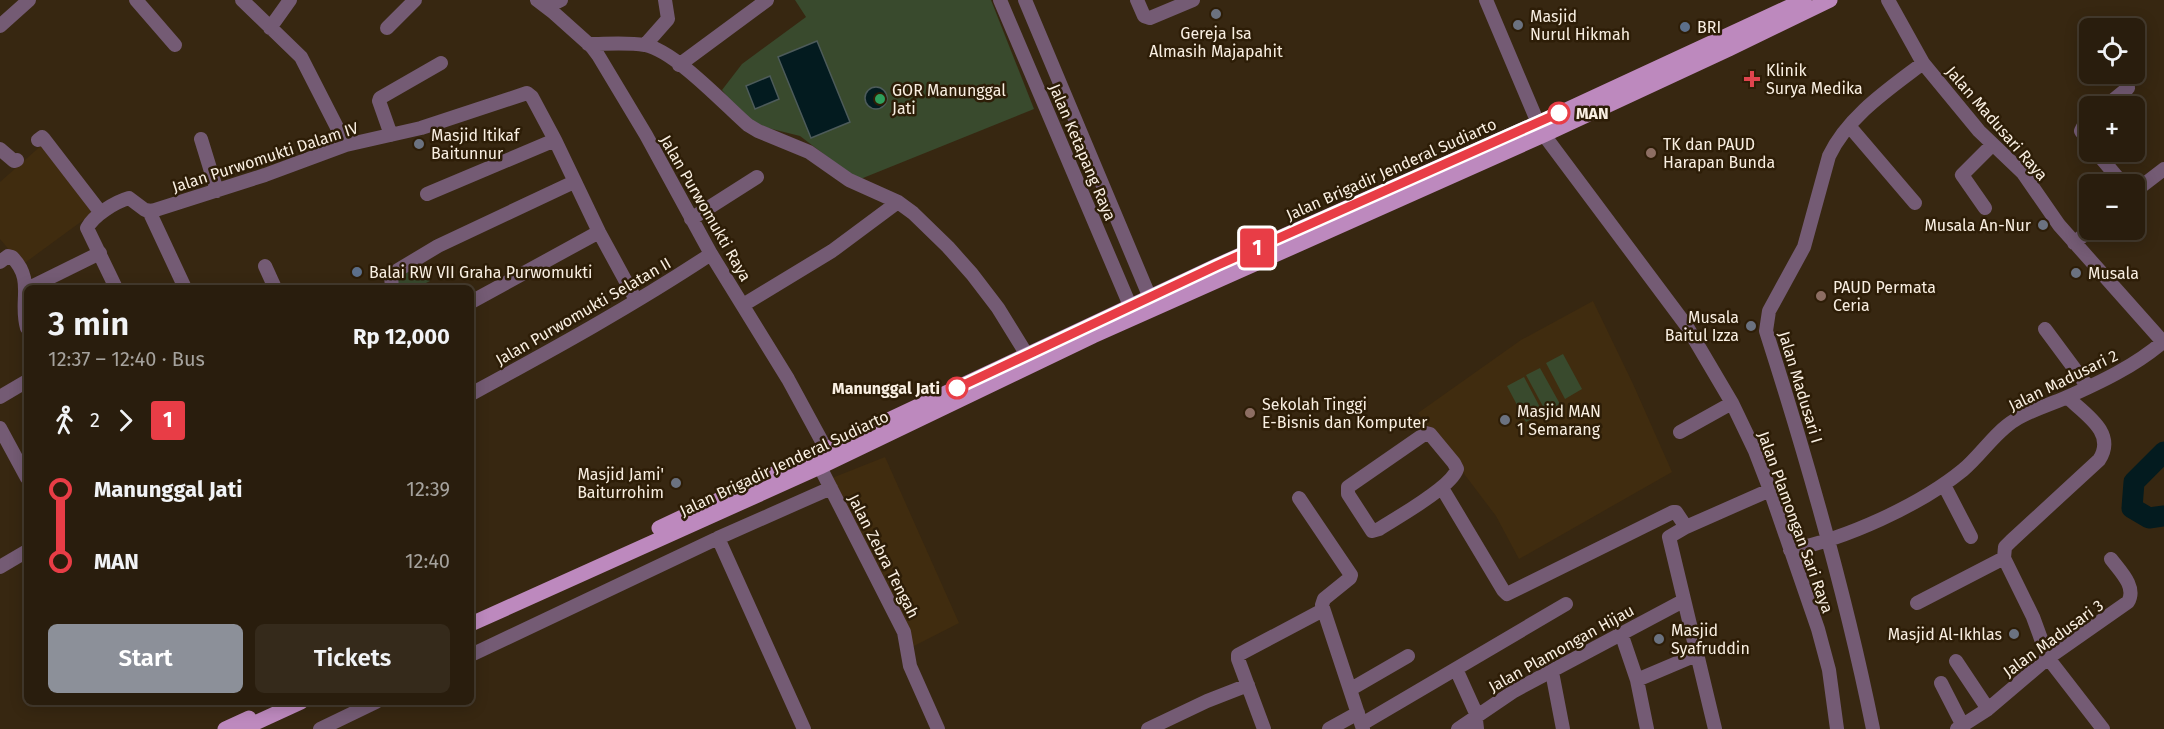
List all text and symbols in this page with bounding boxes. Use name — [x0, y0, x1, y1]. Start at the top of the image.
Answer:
marker: Gereja Isa Almasih Majapahit — [1209, 7, 1223, 21]
place label: Masjid Nurul Hikmah — [1530, 7, 1630, 44]
marker: Masjid Nurul Hikmah — [1511, 18, 1525, 32]
place label: BRI — [1697, 18, 1721, 37]
map controls — [2079, 18, 2145, 240]
button: locate — [2079, 18, 2145, 84]
marker: BRI — [1678, 20, 1692, 34]
place label: Gereja Isa Almasih Majapahit — [1149, 24, 1283, 61]
place label: Klinik Surya Medika — [1766, 61, 1863, 98]
street label: Jalan Madusari Raya — [1942, 62, 2052, 185]
marker: Klinik Surya Medika — [1743, 70, 1761, 88]
place label: GOR Manunggal Jati — [892, 81, 1006, 118]
street label: Jalan Ketapang Raya — [1045, 81, 1120, 224]
marker: GOR Manunggal Jati — [873, 92, 887, 106]
button: + — [2079, 96, 2145, 162]
marker: MAN — [1548, 102, 1570, 124]
place label: MAN — [1576, 104, 1609, 123]
street label: Jalan Brigadir Jenderal Sudiarto — [1283, 114, 1499, 225]
street label: Jalan Purwomukti Dalam IV — [170, 118, 361, 197]
place label: Masjid Itikaf Baitunnur — [431, 126, 521, 163]
street label: Jalan Purwomukti Raya — [656, 132, 755, 285]
place label: TK dan PAUD Harapan Bunda — [1663, 135, 1775, 172]
marker: Masjid Itikaf Baitunnur — [412, 137, 426, 151]
marker: TK dan PAUD Harapan Bunda — [1644, 146, 1658, 160]
button: − — [2079, 174, 2145, 240]
place label: Musala An-Nur — [1924, 216, 2032, 235]
marker: Musala An-Nur — [2036, 218, 2050, 232]
line badge: 1 — [1238, 228, 1276, 268]
text: 1 — [1252, 235, 1262, 261]
street label: Jalan Purwomukti Selatan II — [492, 253, 674, 370]
place label: Balai RW VII Graha Purwomukti — [369, 263, 592, 282]
place label: Musala — [2088, 264, 2139, 283]
marker: Balai RW VII Graha Purwomukti — [350, 265, 364, 279]
marker: Musala — [2069, 266, 2083, 280]
place label: PAUD Permata Ceria — [1833, 278, 1936, 315]
marker: PAUD Permata Ceria — [1814, 289, 1828, 303]
text: 3 min — [48, 304, 129, 344]
place label: Musala Baitul Izza — [1665, 308, 1739, 345]
marker: Musala Baitul Izza — [1744, 319, 1758, 333]
text: Rp 12,000 — [353, 323, 450, 350]
street label: Jalan Madusari I — [1774, 329, 1827, 445]
street label: Jalan Madusari 2 — [2005, 346, 2121, 415]
text: 12:37 – 12:40 · Bus — [48, 347, 205, 371]
marker: Manunggal Jati — [946, 377, 968, 399]
place label: Manunggal Jati — [832, 379, 940, 398]
place label: Sekolah Tinggi E-Bisnis dan Komputer — [1262, 395, 1428, 432]
place label: Masjid MAN 1 Semarang — [1517, 402, 1601, 439]
icon: walk — [48, 404, 81, 437]
icon: forward — [109, 404, 142, 437]
marker: Sekolah Tinggi E-Bisnis dan Komputer — [1243, 406, 1257, 420]
text: 1 — [163, 407, 173, 433]
street label: Jalan Brigadir Jenderal Sudiarto — [677, 407, 892, 520]
text: 2 — [90, 408, 100, 432]
marker: Masjid MAN 1 Semarang — [1498, 413, 1512, 427]
street label: Jalan Plamongan Sari Raya — [1754, 429, 1837, 616]
place label: Masjid Jami' Baiturrohim — [577, 465, 664, 502]
text: Manunggal Jati — [94, 476, 242, 503]
marker: Masjid Jami' Baiturrohim — [669, 476, 683, 490]
text: 12:39 — [406, 477, 450, 501]
street label: Jalan Zebra Tengah — [844, 491, 923, 621]
text: MAN — [94, 548, 139, 575]
text: 12:40 — [405, 549, 450, 573]
street label: Jalan Madusari 3 — [1999, 596, 2107, 681]
street label: Jalan Plamongan Hijau — [1485, 601, 1637, 696]
place label: Masjid Syafruddin — [1671, 621, 1750, 658]
button: Start — [48, 624, 243, 693]
button: Tickets — [255, 624, 450, 693]
place label: Masjid Al-Ikhlas — [1888, 625, 2002, 644]
marker: Masjid Al-Ikhlas — [2007, 627, 2021, 641]
marker: Masjid Syafruddin — [1652, 632, 1666, 646]

